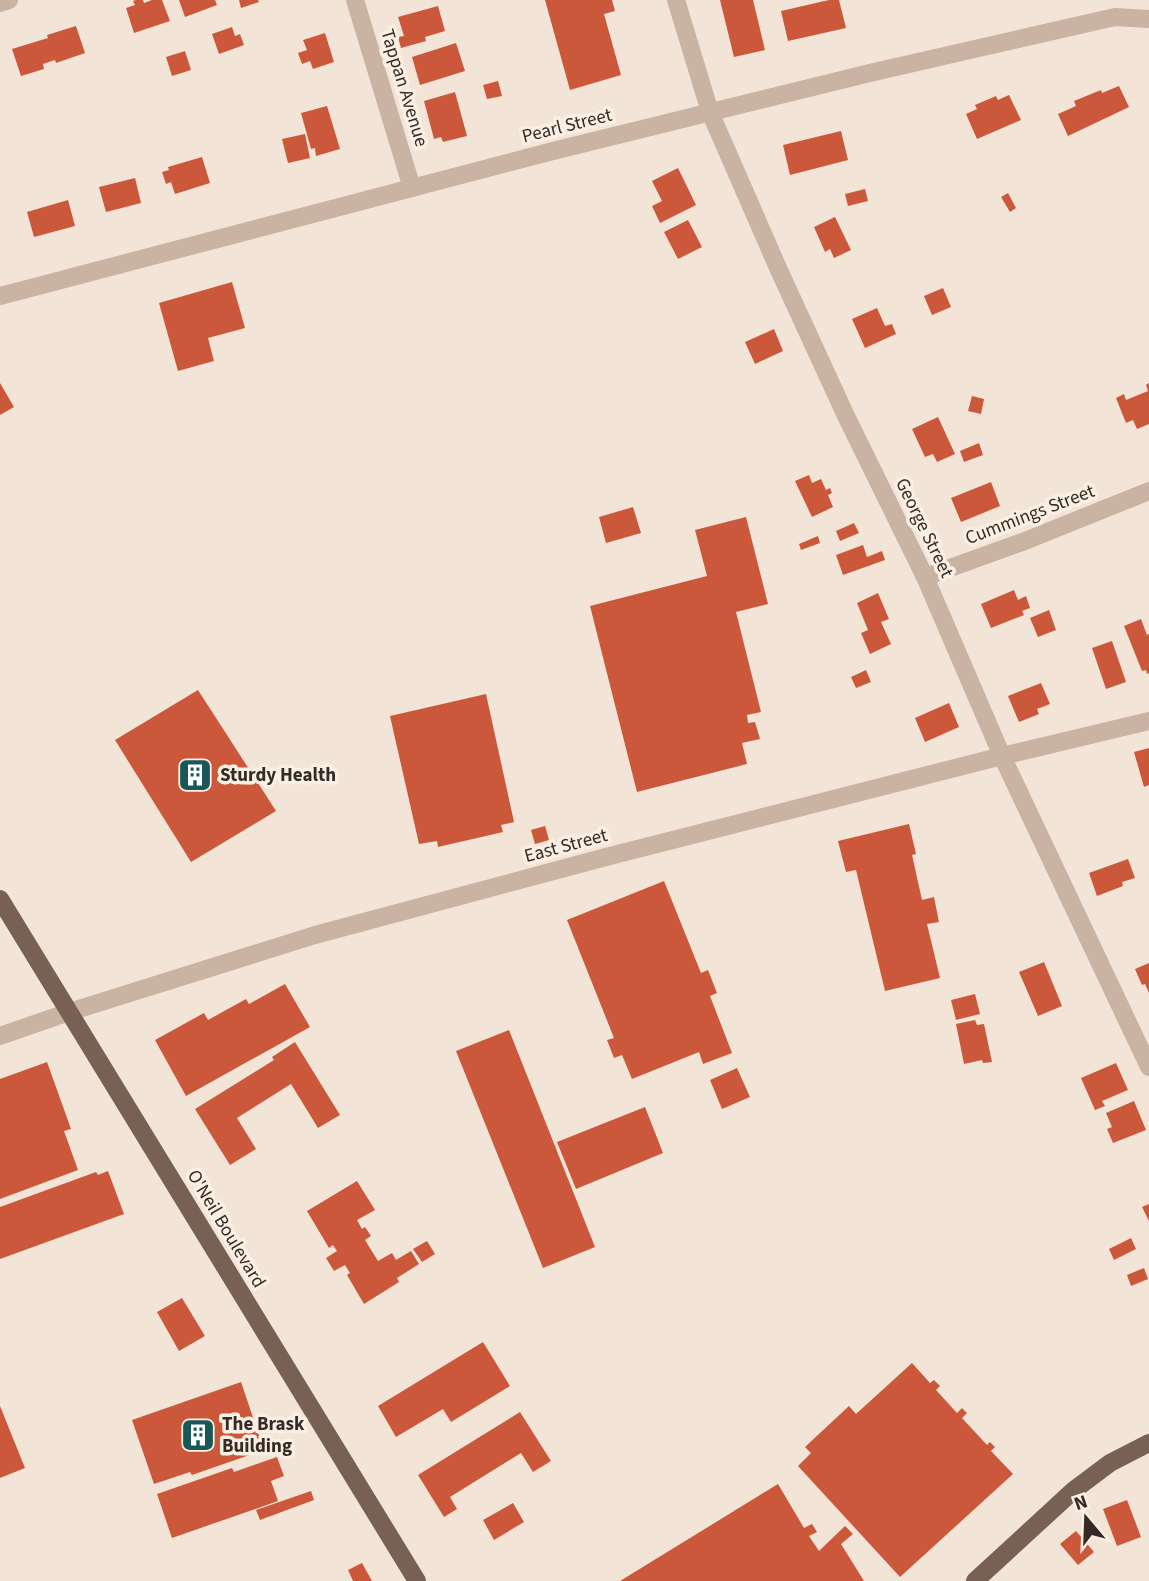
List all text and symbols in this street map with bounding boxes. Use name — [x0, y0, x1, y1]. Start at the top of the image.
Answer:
street label: Tappan Avenue — [373, 26, 435, 150]
street label: Pearl Street — [519, 102, 615, 150]
street label: George Street — [888, 474, 960, 583]
street label: Cummings Street — [961, 478, 1099, 552]
building icon: Sturdy Health — [176, 756, 214, 794]
place label: Sturdy Health — [220, 762, 336, 789]
street label: East Street — [521, 822, 611, 870]
street label: O'Neil Boulevard — [180, 1165, 272, 1293]
place label: The Brask Building — [222, 1411, 305, 1460]
building icon: The Brask Building — [179, 1416, 217, 1454]
north arrow — [1051, 1483, 1121, 1553]
text: N — [1071, 1489, 1091, 1518]

